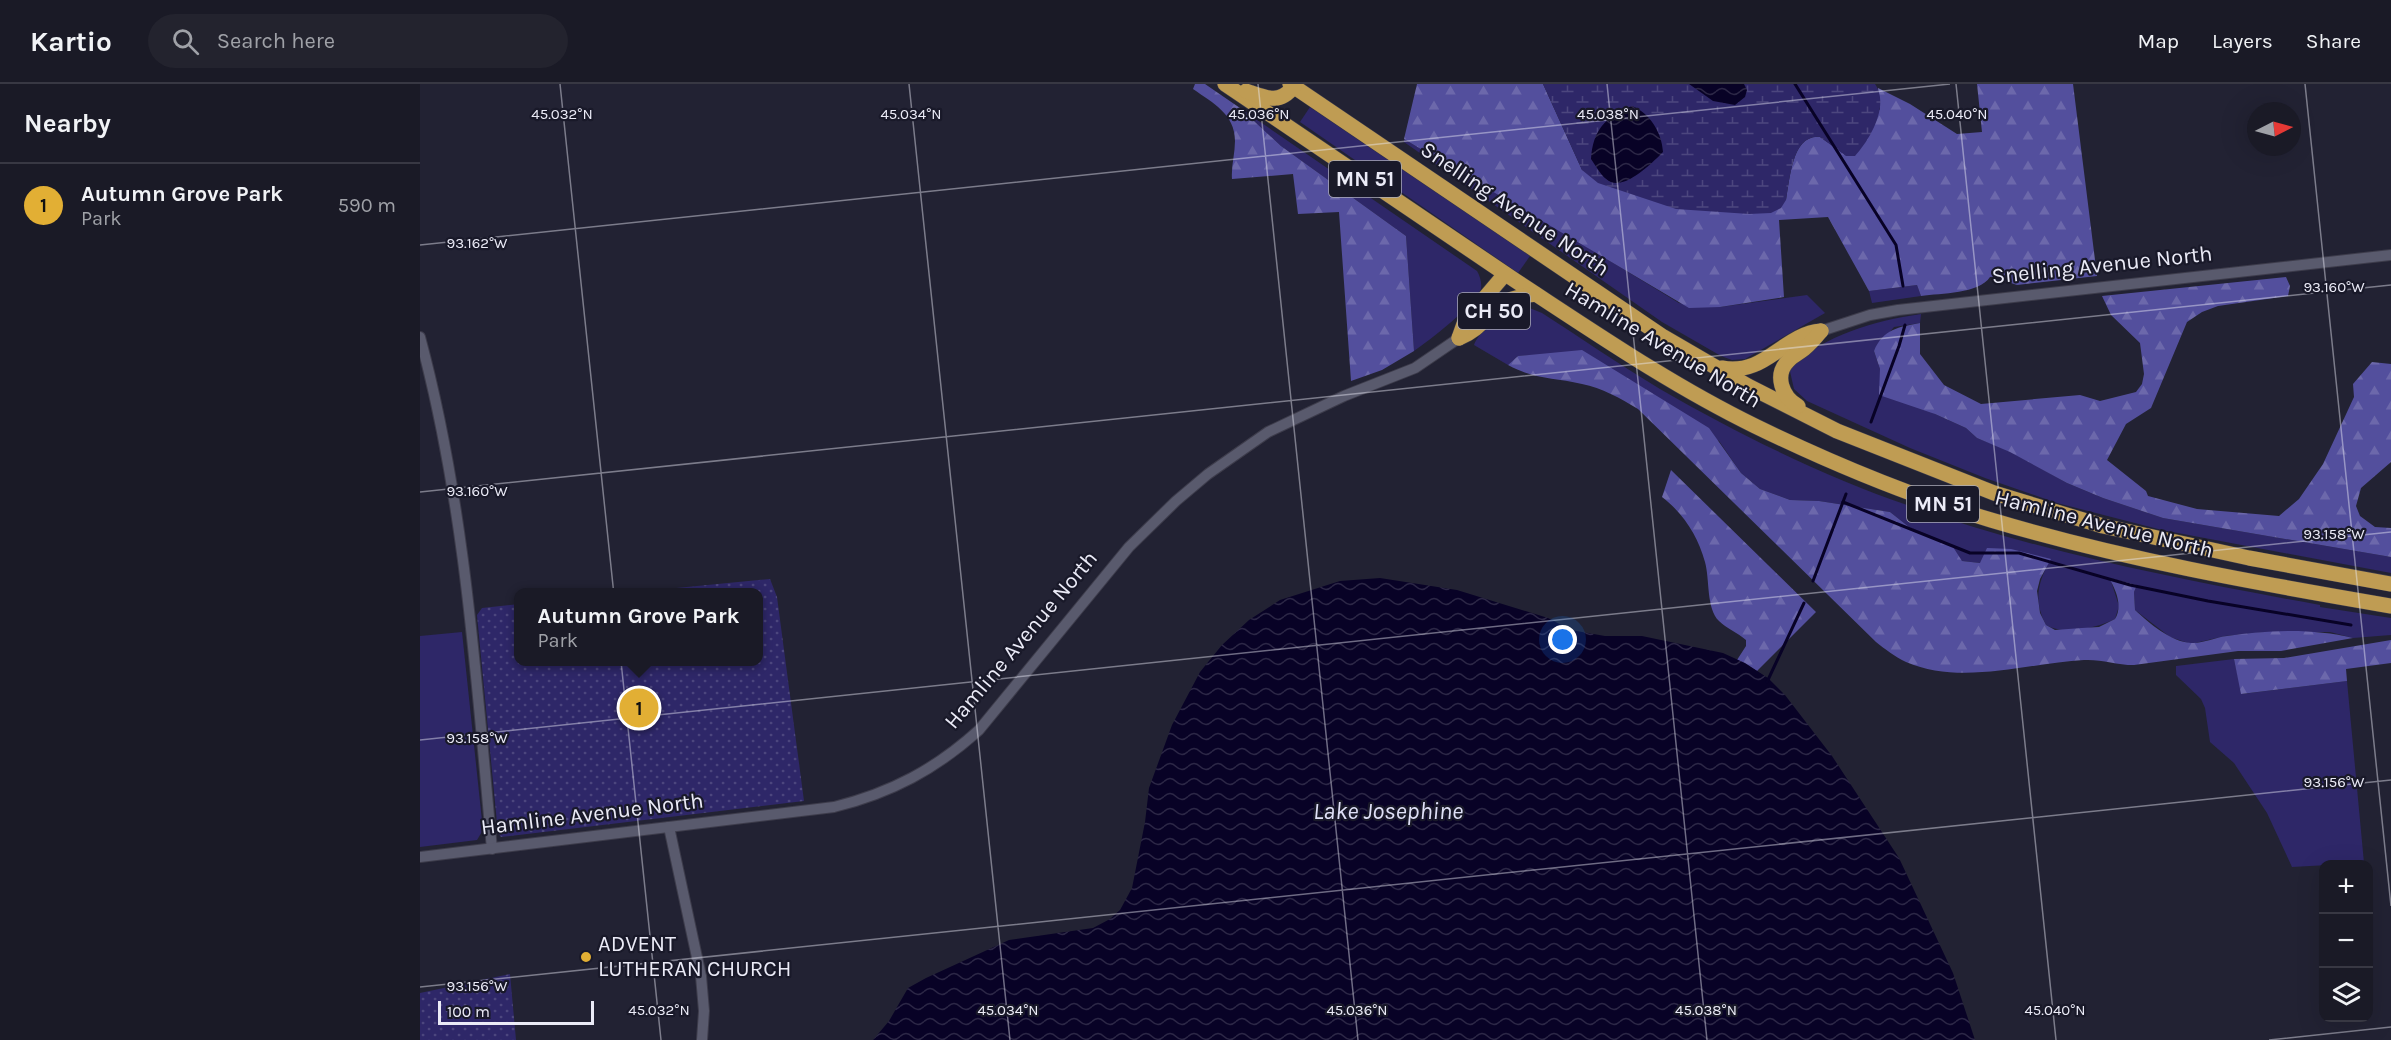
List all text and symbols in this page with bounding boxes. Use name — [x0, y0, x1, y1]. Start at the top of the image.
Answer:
search box — [148, 14, 568, 68]
text: Kartio — [30, 25, 112, 58]
icon: search — [169, 25, 202, 58]
text: Search here — [217, 28, 335, 54]
text: Map — [2137, 29, 2179, 53]
text: Layers — [2212, 29, 2273, 53]
text: Share — [2306, 29, 2361, 53]
north arrow — [2247, 102, 2301, 156]
text: 45.032°N — [531, 105, 593, 123]
text: 45.034°N — [880, 105, 942, 123]
text: 45.036°N — [1228, 105, 1290, 123]
text: 45.038°N — [1577, 105, 1639, 123]
text: 45.040°N — [1926, 105, 1988, 123]
text: Nearby — [24, 108, 111, 139]
street label: Snelling Avenue North — [1416, 136, 1614, 282]
road number: MN 51 — [1329, 161, 1401, 197]
text: Autumn Grove Park — [81, 181, 283, 207]
text: 1 — [40, 194, 47, 217]
text: 590 m — [338, 194, 396, 217]
text: Park — [81, 207, 122, 230]
text: 93.162°W — [447, 234, 508, 252]
street label: Snelling Avenue North — [1990, 240, 2214, 290]
street label: Hamline Avenue North — [1560, 276, 1766, 414]
text: 93.160°W — [2303, 278, 2365, 296]
road number: CH 50 — [1458, 293, 1530, 329]
text: 93.160°W — [446, 482, 508, 500]
street label: Hamline Avenue North — [1992, 484, 2216, 564]
road number: MN 51 — [1907, 486, 1979, 522]
text: 93.158°W — [2303, 525, 2365, 543]
street label: Hamline Avenue North — [939, 546, 1103, 734]
popup — [514, 588, 763, 666]
text: Autumn Grove Park — [537, 603, 740, 629]
your location — [1548, 625, 1577, 654]
text: Park — [537, 629, 578, 652]
pin: 1 — [620, 686, 658, 730]
text: 93.158°W — [446, 729, 508, 747]
text: 93.156°W — [2304, 773, 2365, 791]
street label: Hamline Avenue North — [479, 787, 705, 841]
water label: Lake Josephine — [1313, 797, 1463, 825]
map controls — [2319, 860, 2373, 1022]
button: + — [2319, 860, 2373, 914]
button: − — [2319, 914, 2373, 968]
place label: ADVENT LUTHERAN CHURCH — [598, 931, 791, 982]
marker: ADVENT LUTHERAN CHURCH — [579, 950, 593, 964]
button: layers — [2319, 968, 2373, 1022]
text: 93.156°W — [447, 977, 508, 995]
scale bar — [438, 998, 594, 1026]
text: 45.032°N — [628, 1001, 690, 1019]
text: 45.034°N — [977, 1001, 1039, 1019]
text: 45.036°N — [1326, 1001, 1388, 1019]
text: 45.038°N — [1675, 1001, 1737, 1019]
text: 45.040°N — [2024, 1001, 2086, 1019]
text: 100 m — [447, 1002, 490, 1021]

